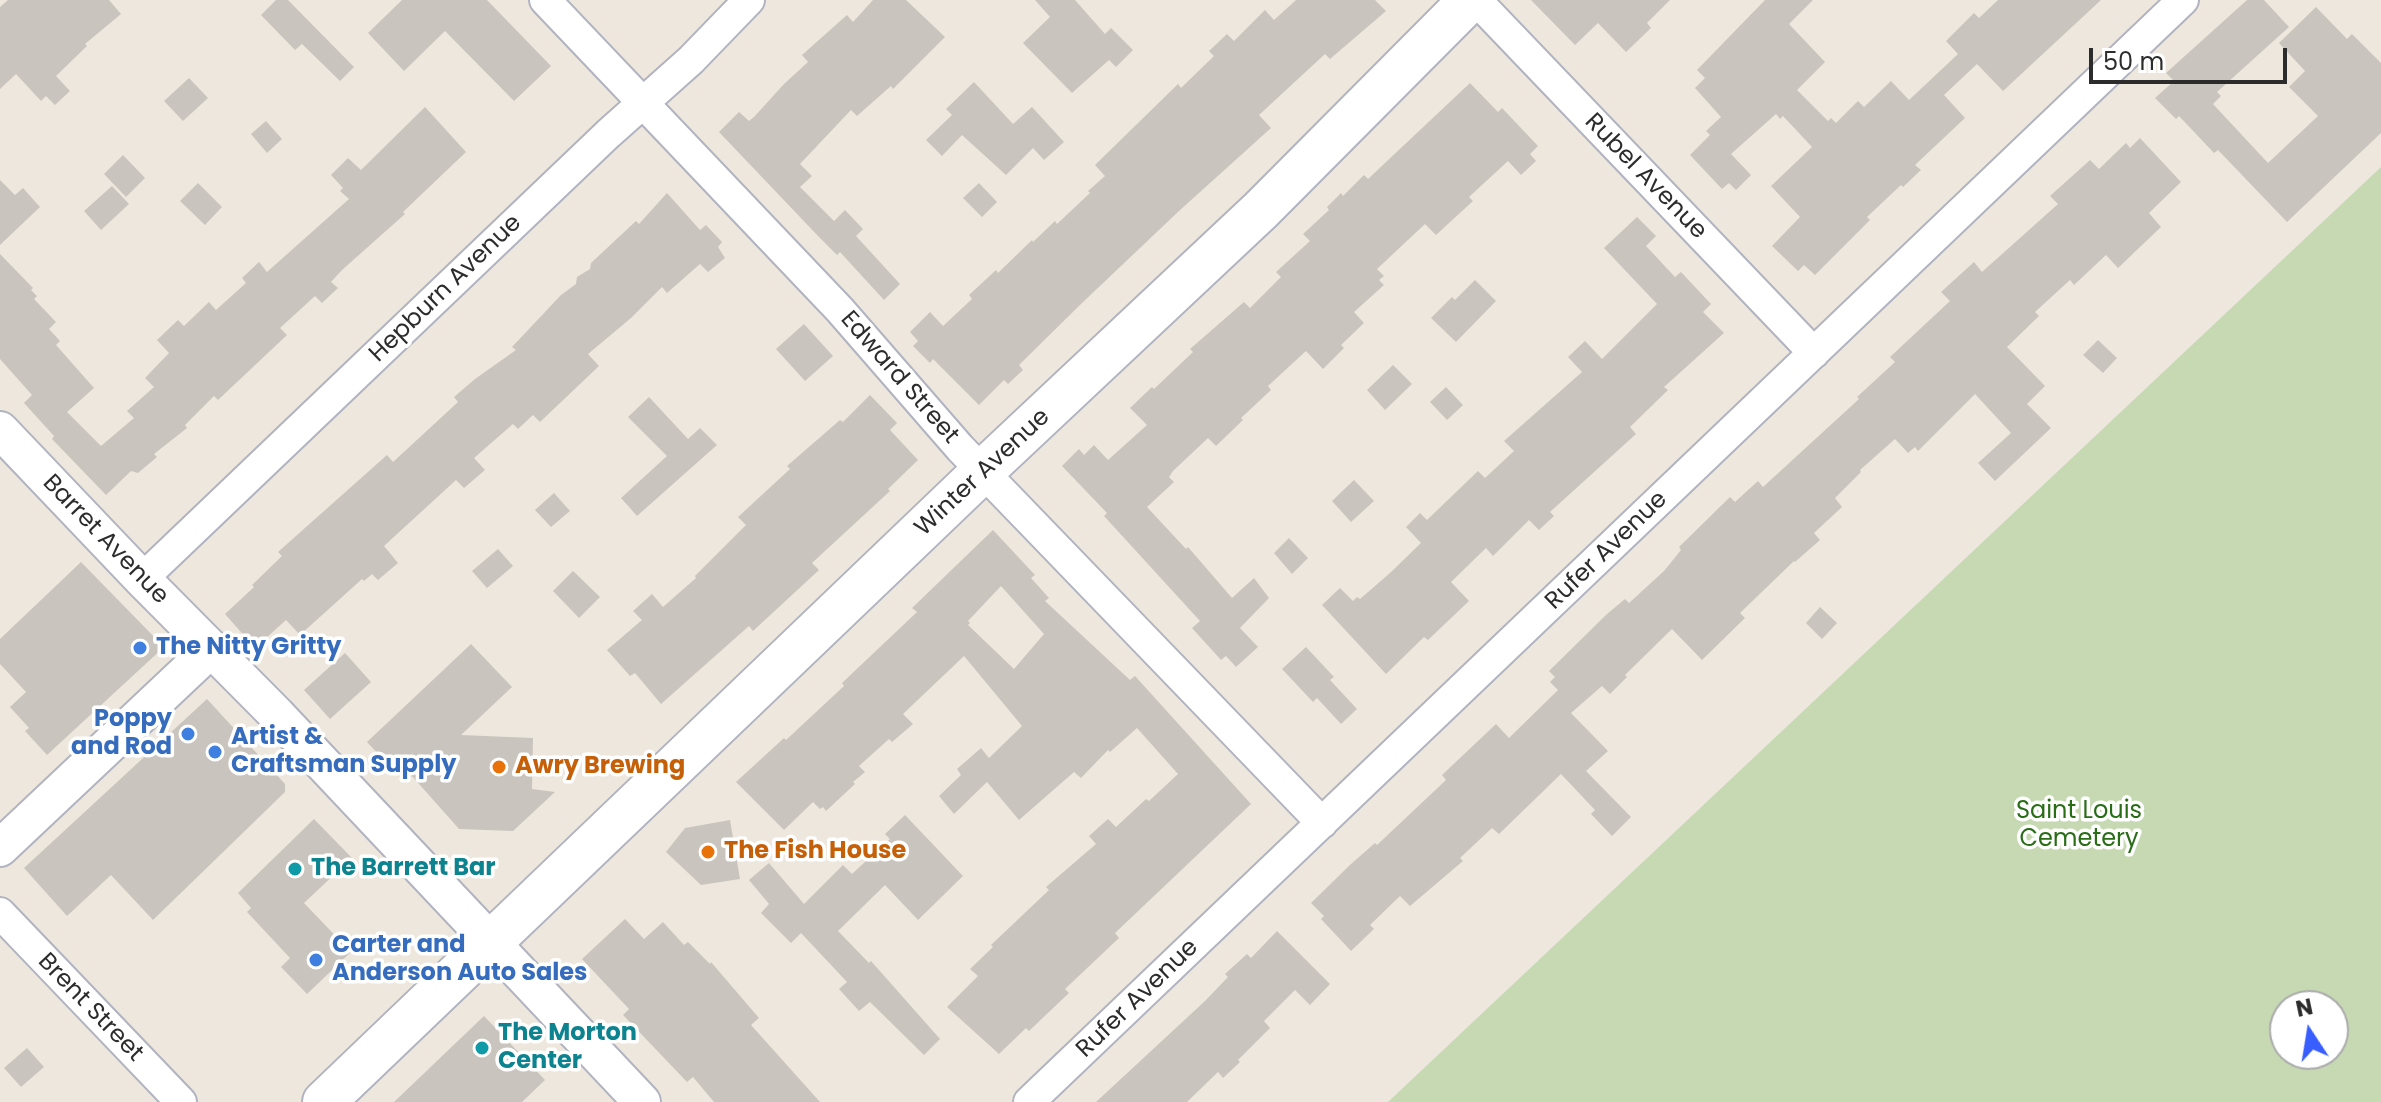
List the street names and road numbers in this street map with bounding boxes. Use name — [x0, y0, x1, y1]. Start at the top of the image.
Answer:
street label: Rubel Avenue — [1578, 108, 1712, 246]
street label: Hepburn Avenue — [364, 209, 528, 369]
street label: Edward Street — [834, 306, 964, 450]
street label: Winter Avenue — [910, 403, 1056, 543]
street label: Barret Avenue — [36, 469, 174, 611]
street label: Rufer Avenue — [1540, 486, 1674, 616]
street label: Rufer Avenue — [1071, 934, 1205, 1064]
street label: Brent Street — [31, 948, 149, 1068]

